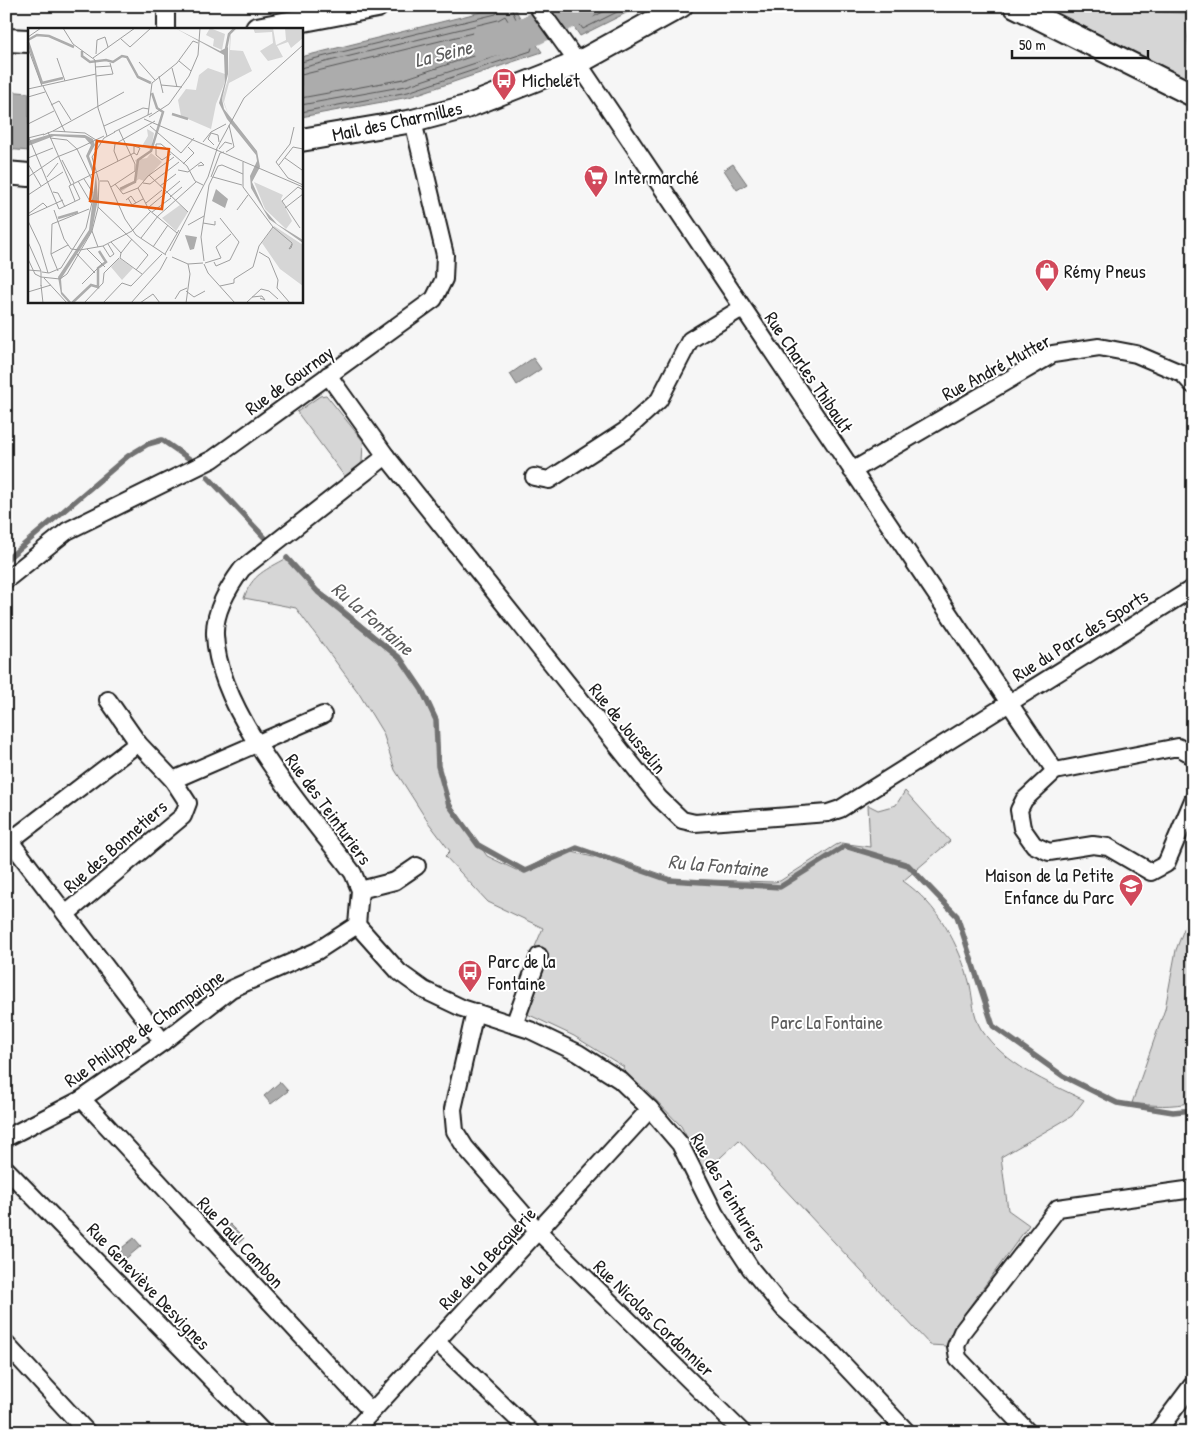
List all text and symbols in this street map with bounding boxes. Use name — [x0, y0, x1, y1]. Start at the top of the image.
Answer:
inset map — [28, 28, 302, 302]
scale bar — [1012, 28, 1148, 60]
water label: La Seine — [411, 33, 476, 73]
text: 50 m — [1019, 34, 1046, 55]
bus stop icon: Michelet — [491, 67, 517, 101]
place label: Michelet — [522, 67, 580, 93]
street label: Mail des Charmilles — [329, 95, 465, 147]
supermarket icon: Intermarché — [583, 164, 609, 198]
place label: Intermarché — [614, 164, 700, 190]
shop icon: Rémy Pneus — [1034, 258, 1060, 292]
place label: Rémy Pneus — [1064, 258, 1146, 284]
street label: Rue Charles Thibault — [759, 306, 860, 438]
street label: Rue André Mutter — [937, 327, 1055, 407]
street label: Rue de Gournay — [240, 339, 338, 421]
water label: Ru la Fontaine — [326, 575, 420, 662]
street label: Rue du Parc des Sports — [1007, 583, 1153, 687]
street label: Rue de Jousselin — [583, 677, 673, 779]
street label: Rue des Teinturiers — [280, 748, 378, 870]
street label: Rue des Bonnetiers — [57, 794, 173, 898]
water label: Ru la Fontaine — [667, 847, 770, 883]
place label: Maison de la Petite Enfance du Parc — [985, 862, 1115, 910]
school or university icon: Maison de la Petite Enfance du Parc — [1118, 873, 1144, 907]
place label: Parc de la Fontaine — [487, 948, 556, 996]
bus stop icon: Parc de la Fontaine — [457, 959, 483, 993]
street label: Rue Philippe de Champaigne — [59, 963, 229, 1093]
park label: Parc La Fontaine — [771, 1009, 884, 1035]
street label: Rue des Teinturiers — [685, 1128, 773, 1256]
street label: Rue Paul Cambon — [192, 1190, 290, 1294]
street label: Rue de la Becquerie — [432, 1201, 542, 1315]
street label: Rue Geneviève Desvignes — [81, 1217, 217, 1355]
street label: Rue Nicolas Cordonnier — [588, 1254, 721, 1383]

